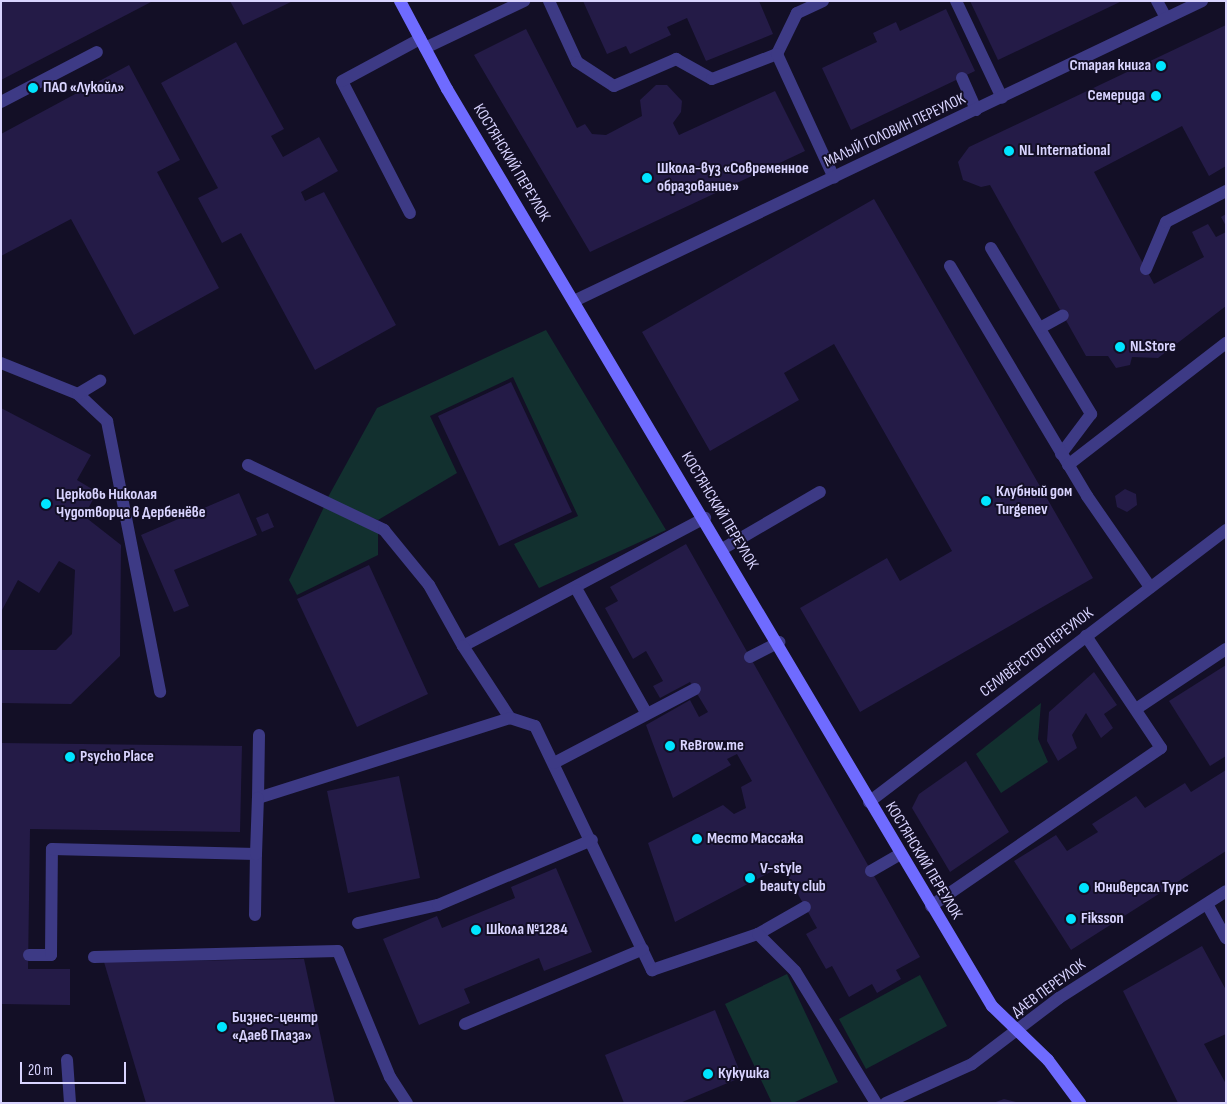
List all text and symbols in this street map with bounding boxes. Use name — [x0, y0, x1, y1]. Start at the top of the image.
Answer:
place label: Старая книга — [1070, 56, 1151, 76]
marker: Старая книга — [1155, 60, 1167, 72]
place label: ПАО «Лукойл» — [43, 78, 124, 98]
marker: ПАО «Лукойл» — [27, 82, 39, 94]
place label: Семерида — [1088, 86, 1145, 106]
marker: Семерида — [1149, 89, 1163, 103]
street label: МАЛЫЙ ГОЛОВИН ПЕРЕУЛОК — [821, 90, 969, 172]
street label: КОСТЯНСКИЙ ПЕРЕУЛОК — [468, 101, 554, 225]
place label: NL International — [1019, 141, 1110, 161]
marker: NL International — [1003, 145, 1015, 157]
place label: Школа-вуз «Современное образование» — [657, 159, 809, 197]
marker: Школа-вуз «Современное образование» — [641, 172, 653, 184]
place label: NLStore — [1130, 337, 1176, 357]
marker: NLStore — [1114, 341, 1126, 353]
street label: КОСТЯНСКИЙ ПЕРЕУЛОК — [676, 449, 762, 573]
place label: Клубный дом Turgenev — [996, 482, 1072, 520]
place label: Церковь Николая Чудотворца в Дербенёве — [56, 485, 206, 523]
marker: Клубный дом Turgenev — [980, 495, 992, 507]
marker: Церковь Николая Чудотворца в Дербенёве — [40, 498, 52, 510]
street label: СЕЛИВЁРСТОВ ПЕРЕУЛОК — [977, 604, 1097, 702]
place label: ReBrow.me — [680, 736, 744, 756]
marker: ReBrow.me — [664, 740, 676, 752]
place label: Psycho Place — [80, 747, 154, 767]
marker: Psycho Place — [64, 751, 76, 763]
street label: КОСТЯНСКИЙ ПЕРЕУЛОК — [880, 799, 966, 923]
place label: Место Массажа — [707, 829, 803, 849]
marker: Место Массажа — [691, 833, 703, 845]
place label: V-style beauty club — [760, 859, 826, 897]
marker: V-style beauty club — [744, 872, 756, 884]
place label: Юниверсал Турс — [1094, 878, 1189, 898]
marker: Юниверсал Турс — [1078, 882, 1090, 894]
place label: Fiksson — [1081, 909, 1124, 929]
marker: Fiksson — [1065, 913, 1077, 925]
place label: Школа №1284 — [486, 920, 568, 940]
marker: Школа №1284 — [470, 924, 482, 936]
street label: ДАЕВ ПЕРЕУЛОК — [1008, 956, 1090, 1022]
place label: Бизнес-центр «Даев Плаза» — [232, 1008, 318, 1046]
marker: Бизнес-центр «Даев Плаза» — [216, 1021, 228, 1033]
scale bar — [22, 1052, 129, 1084]
text: 20 m — [28, 1061, 53, 1080]
place label: Кукушка — [718, 1064, 769, 1084]
marker: Кукушка — [702, 1068, 714, 1080]

